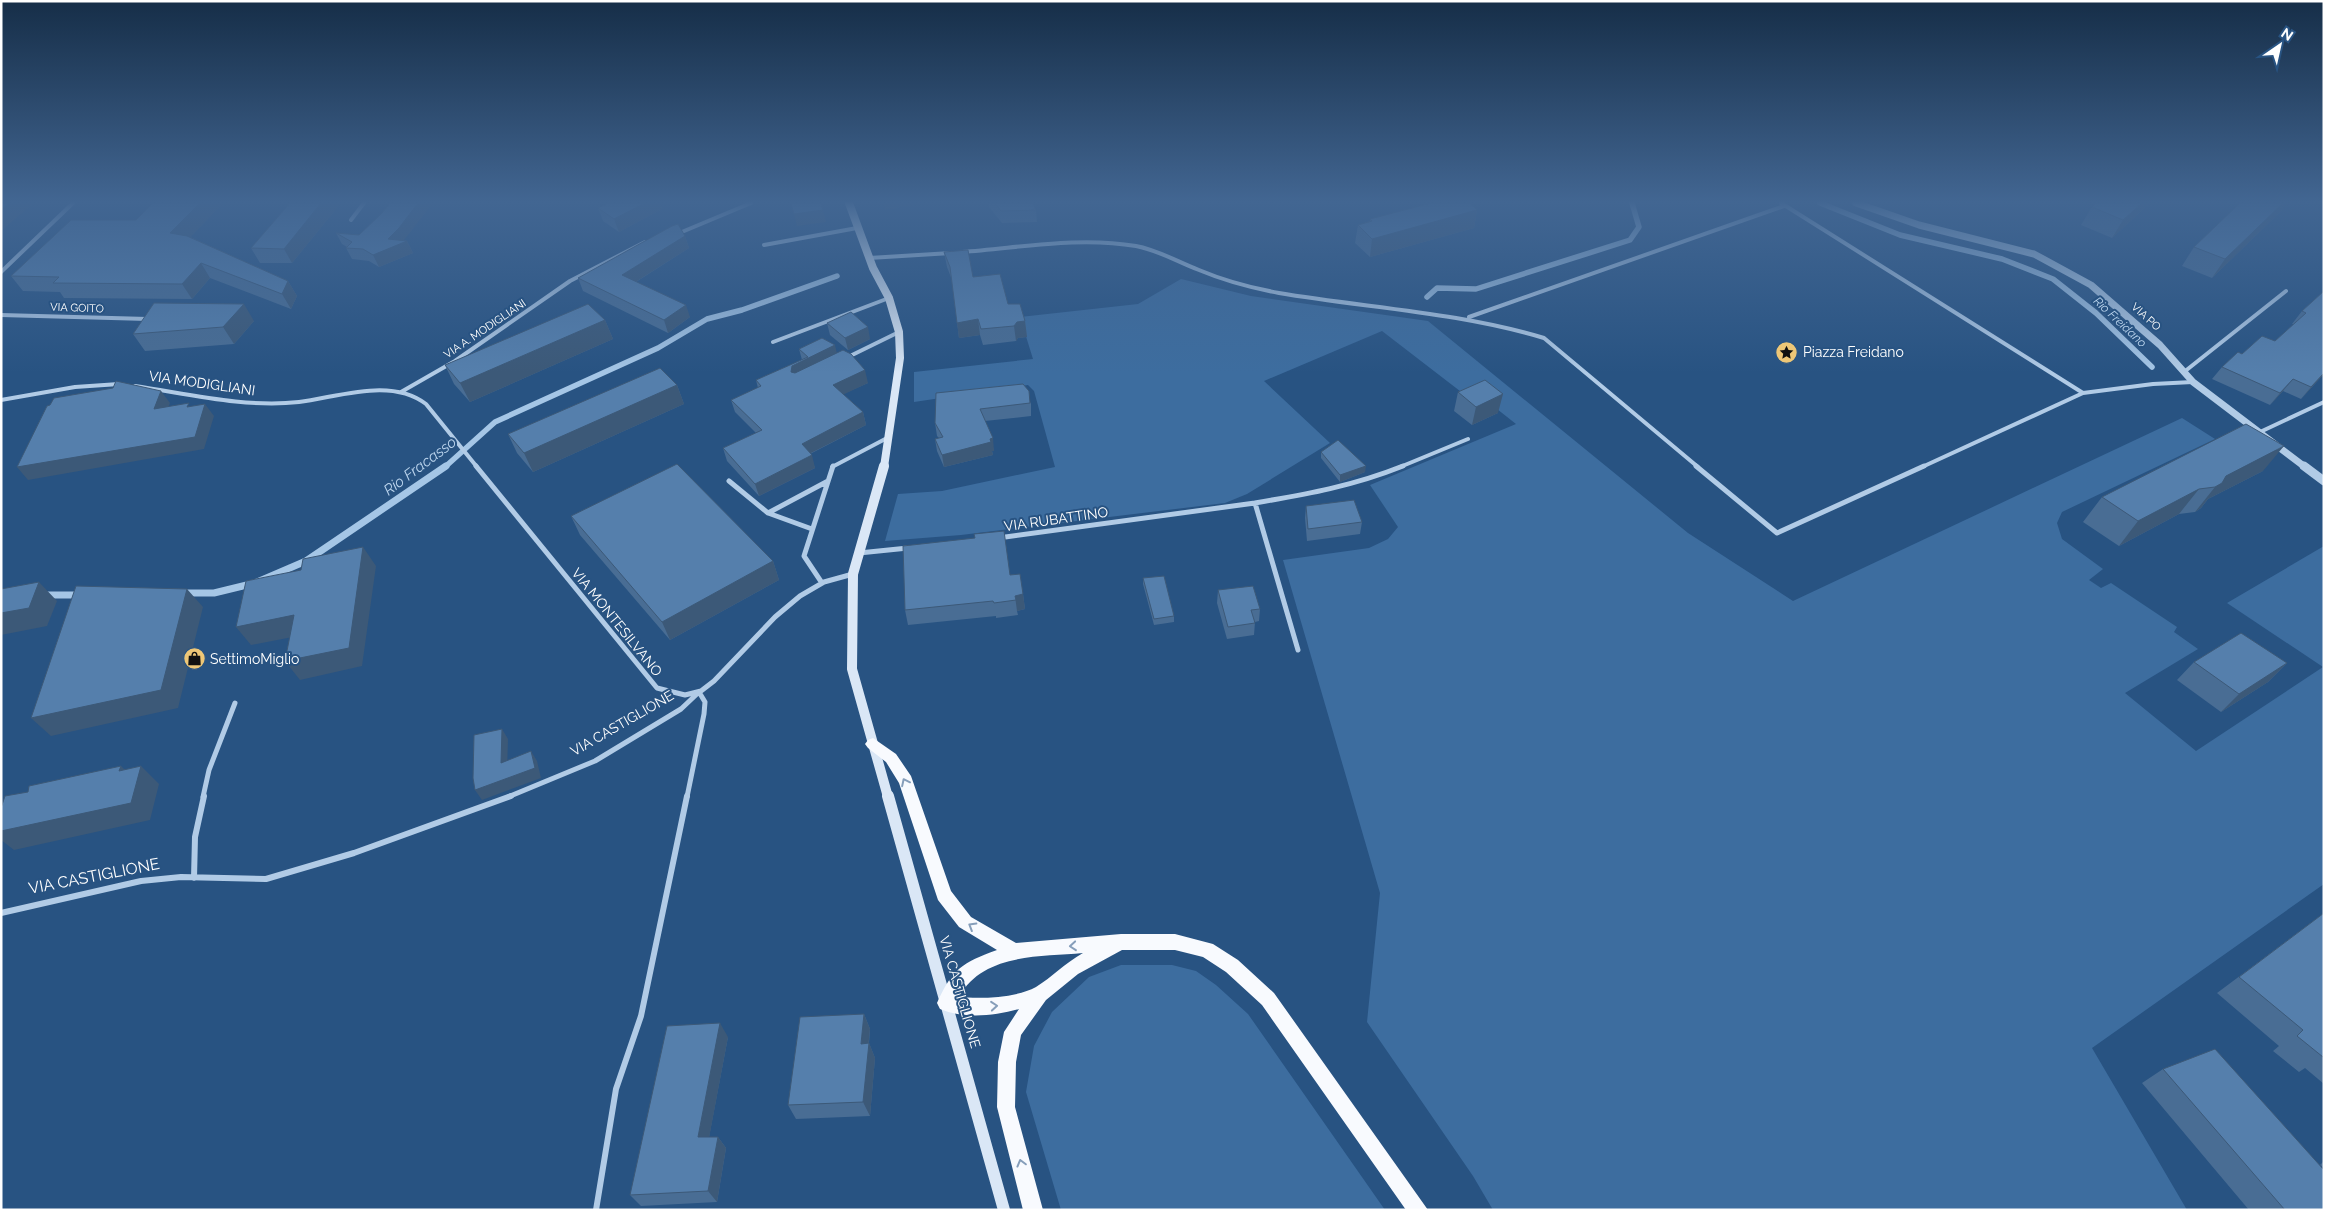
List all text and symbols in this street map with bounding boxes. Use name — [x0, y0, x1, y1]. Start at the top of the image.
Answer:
north arrow — [2255, 20, 2305, 70]
text: N — [2278, 25, 2296, 44]
water label: Rio Freidano — [2091, 294, 2149, 350]
street label: VIA A. MODIGLIANI — [441, 297, 529, 361]
street label: VIA PO — [2129, 300, 2163, 334]
street label: VIA GOITO — [50, 301, 104, 315]
place icon: Piazza Freidano — [1775, 340, 1799, 364]
place label: Piazza Freidano — [1803, 344, 1904, 360]
street label: VIA MODIGLIANI — [148, 368, 256, 398]
water label: Rio Fracasso — [380, 433, 460, 499]
street label: VIA RUBATTINO — [1003, 504, 1109, 534]
street label: VIA MONTESILVANO — [569, 565, 665, 679]
shop icon: SettimoMiglio — [182, 647, 206, 671]
place label: SettimoMiglio — [210, 651, 299, 667]
street label: VIA CASTIGLIONE — [568, 687, 676, 759]
one-way arrow — [901, 778, 911, 787]
street label: VIA CASTIGLIONE — [27, 854, 161, 898]
one-way arrow — [969, 923, 978, 933]
street label: VIA CASTIGLIONE — [936, 934, 984, 1050]
one-way arrow — [1068, 940, 1076, 951]
one-way arrow — [990, 1001, 998, 1012]
one-way arrow — [1016, 1159, 1026, 1167]

